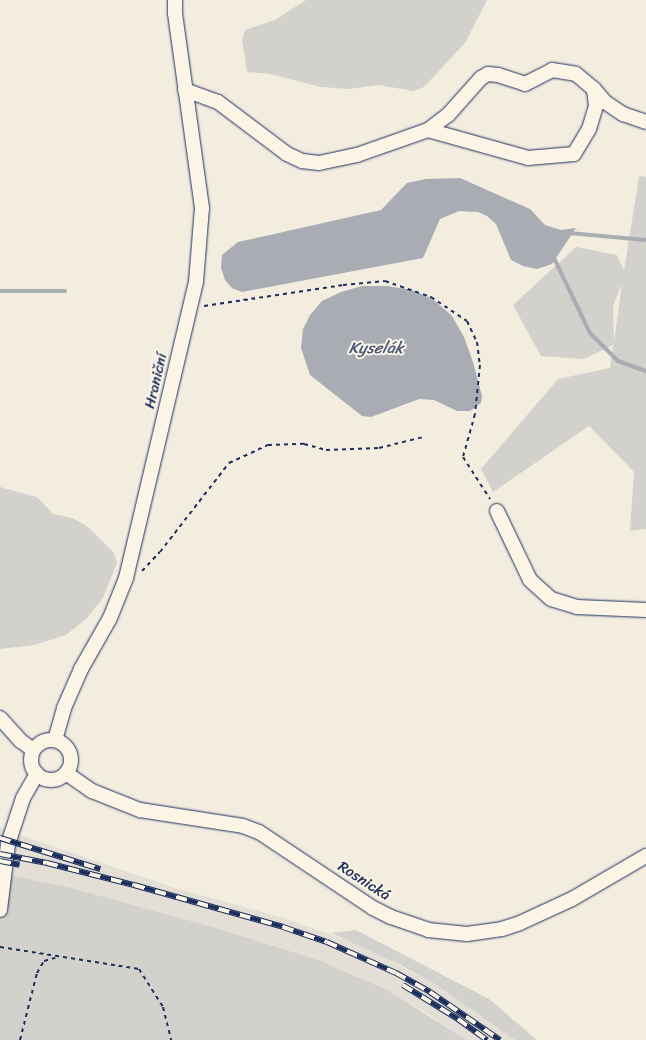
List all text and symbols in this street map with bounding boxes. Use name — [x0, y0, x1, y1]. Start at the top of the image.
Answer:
water label: Kyselák — [349, 338, 403, 358]
street label: Hraniční — [141, 352, 171, 410]
street label: Rosnická — [334, 857, 394, 905]

